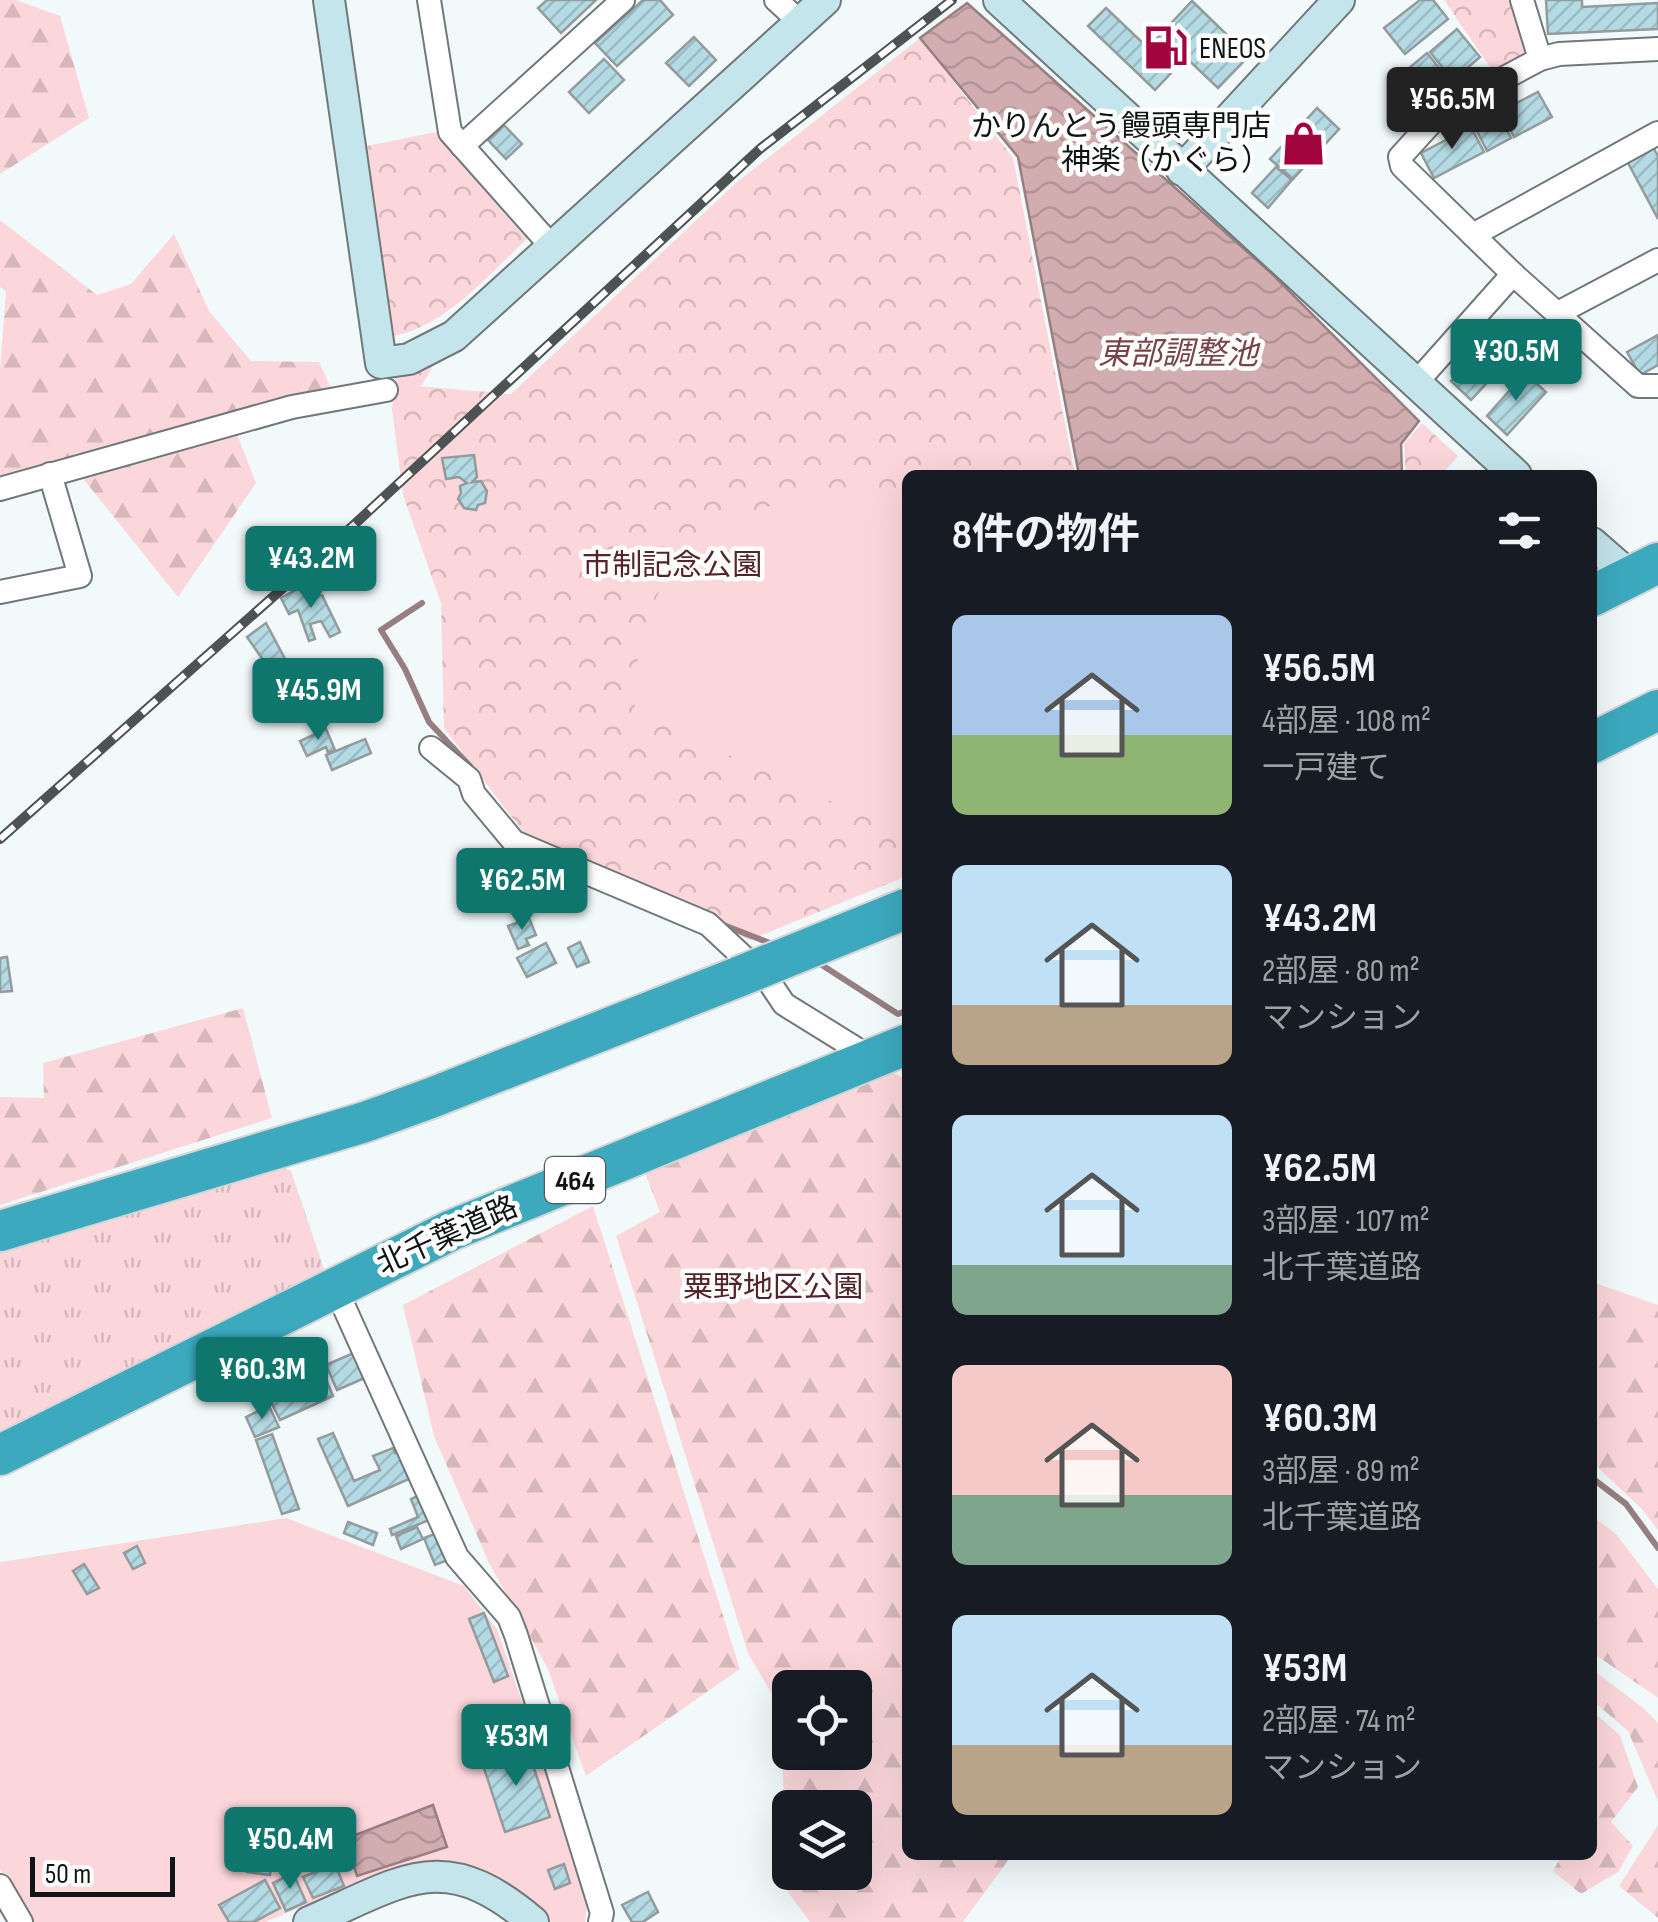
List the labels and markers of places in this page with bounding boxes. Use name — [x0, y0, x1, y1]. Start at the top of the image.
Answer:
fuel station icon: ENEOS — [1142, 24, 1190, 72]
place label: ENEOS — [1199, 31, 1266, 67]
pin: ¥56.5M — [1371, 67, 1533, 152]
place label: かりんとう饅頭専門店 神楽（かぐら） — [971, 109, 1271, 179]
shop icon: かりんとう饅頭専門店 神楽（かぐら） — [1280, 119, 1328, 167]
pin: ¥30.5M — [1435, 319, 1597, 404]
pin: ¥43.2M — [230, 526, 392, 611]
pin: ¥45.9M — [237, 658, 399, 743]
pin: ¥62.5M — [441, 848, 603, 933]
pin: ¥60.3M — [181, 1337, 343, 1422]
pin: ¥53M — [457, 1704, 575, 1789]
pin: ¥50.4M — [209, 1807, 371, 1892]

